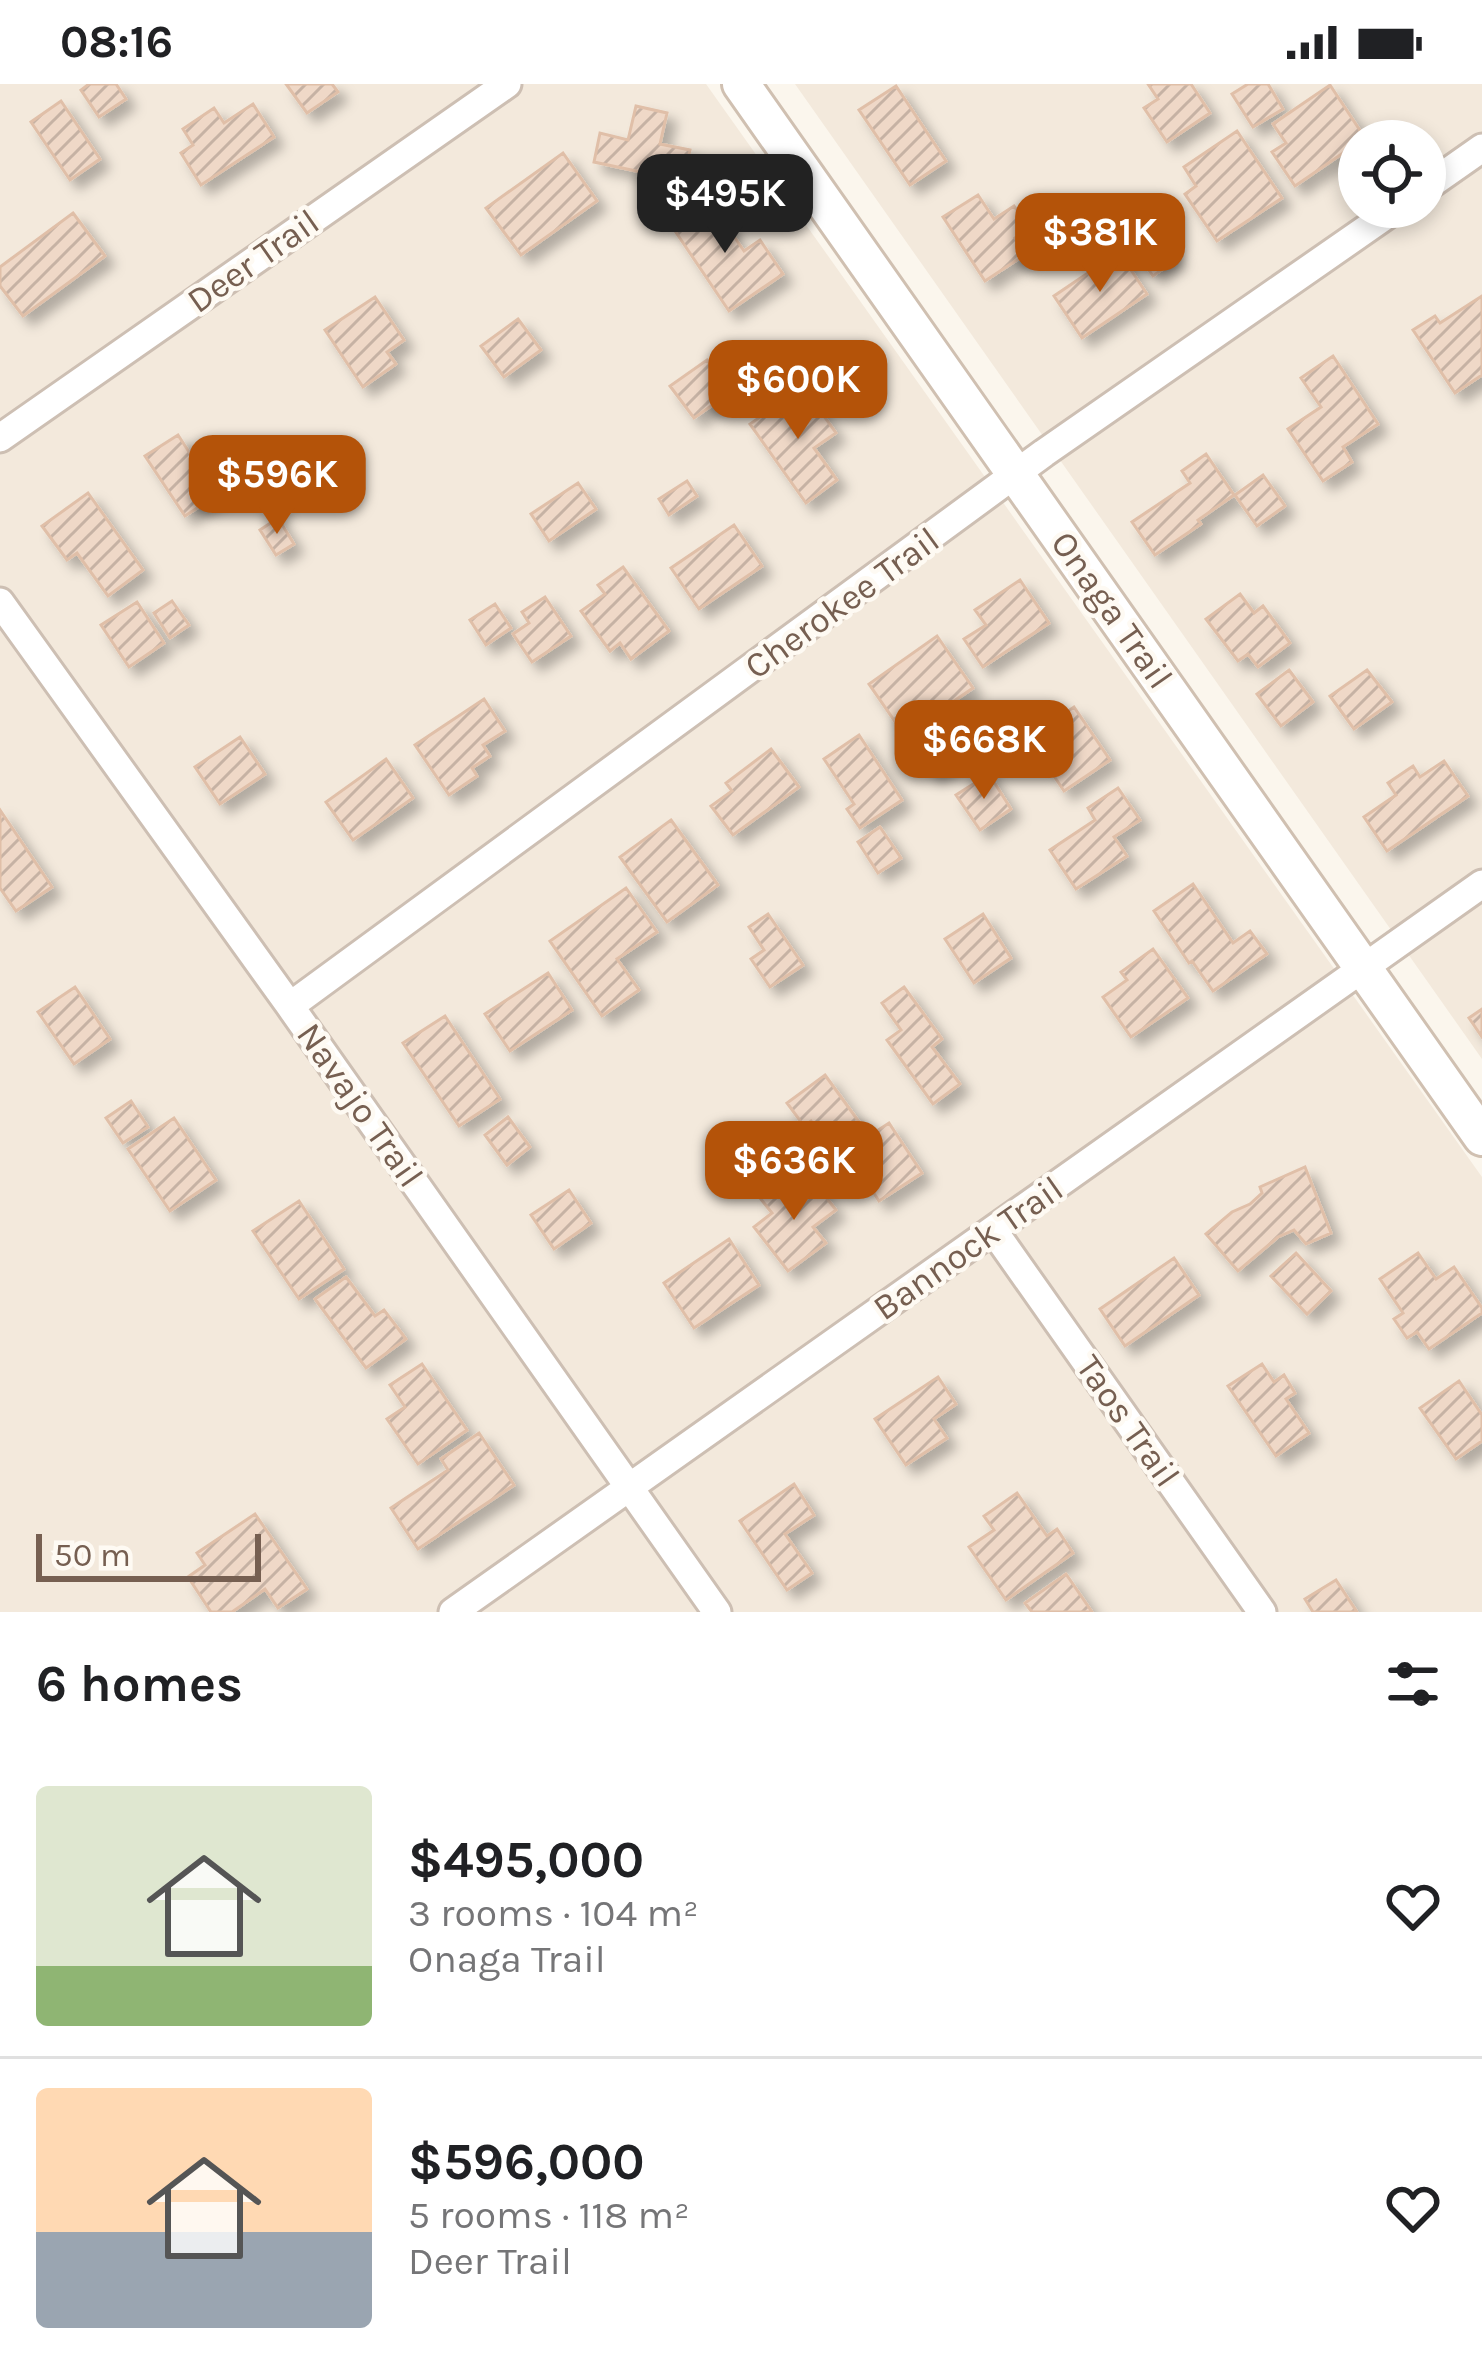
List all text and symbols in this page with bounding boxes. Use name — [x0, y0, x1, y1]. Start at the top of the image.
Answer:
text: 08:16 — [60, 16, 173, 68]
map controls — [1338, 120, 1446, 228]
button: locate — [1338, 120, 1446, 228]
pin: $495K — [641, 154, 809, 256]
text: $495K — [664, 170, 786, 216]
pin: $381K — [1016, 193, 1184, 295]
street label: Deer Trail — [179, 200, 327, 322]
text: $381K — [1042, 209, 1158, 255]
pin: $600K — [714, 340, 882, 442]
text: $600K — [735, 356, 861, 402]
pin: $596K — [193, 435, 361, 537]
text: $596K — [216, 451, 338, 497]
street label: Cherokee Trail — [737, 518, 947, 688]
street label: Onaga Trail — [1042, 523, 1182, 697]
pin: $668K — [900, 700, 1068, 802]
text: $668K — [922, 716, 1046, 762]
street label: Navajo Trail — [288, 1015, 432, 1195]
pin: $636K — [710, 1121, 878, 1223]
text: $636K — [732, 1137, 856, 1183]
street label: Bannock Trail — [865, 1167, 1071, 1329]
street label: Taos Trail — [1068, 1347, 1188, 1495]
scale bar — [36, 1528, 261, 1581]
text: 50 m — [54, 1536, 131, 1574]
icon: filters — [1380, 1651, 1446, 1717]
text: 6 homes — [36, 1654, 243, 1714]
text: $495,000 — [408, 1830, 644, 1890]
icon: home — [132, 1834, 276, 1978]
icon: heart — [1380, 1873, 1446, 1939]
text: 3 rooms · 104 m² — [408, 1890, 699, 1936]
text: Onaga Trail — [408, 1936, 606, 1982]
text: $596,000 — [408, 2132, 645, 2192]
icon: home — [132, 2136, 276, 2280]
icon: heart — [1380, 2175, 1446, 2241]
text: 5 rooms · 118 m² — [408, 2192, 690, 2238]
text: Deer Trail — [408, 2238, 572, 2284]

